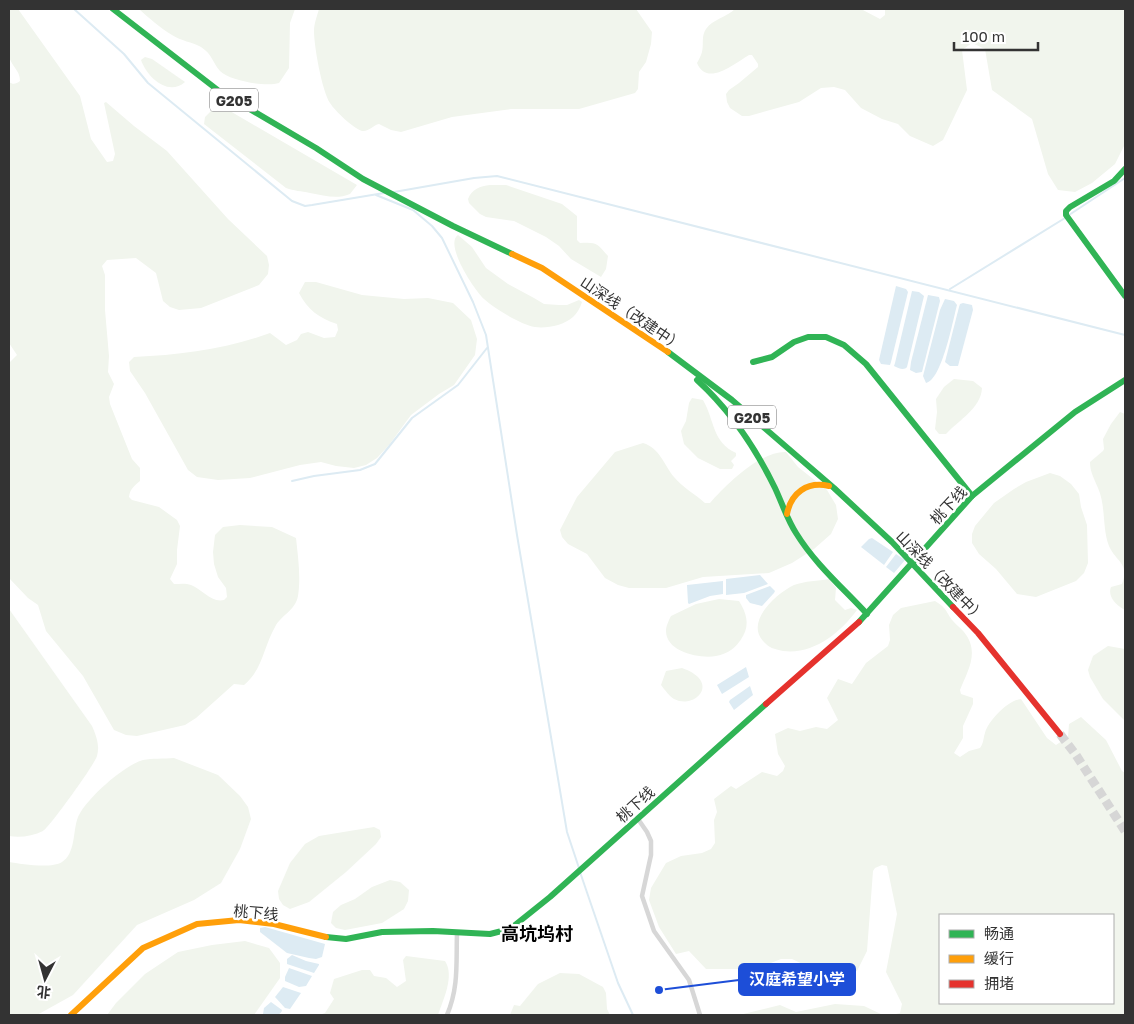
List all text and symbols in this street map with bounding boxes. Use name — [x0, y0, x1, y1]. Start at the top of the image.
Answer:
scale bar — [954, 20, 1038, 52]
text: 100 m — [962, 27, 1005, 45]
road number: G205 — [210, 88, 258, 112]
street label: 山深线（改建中） — [577, 272, 687, 354]
road number: G205 — [728, 406, 776, 428]
street label: 桃下线 — [926, 482, 970, 528]
street label: 山深线（改建中） — [893, 527, 989, 625]
street label: 桃下线 — [612, 782, 658, 826]
street label: 桃下线 — [233, 901, 279, 923]
legend — [939, 914, 1114, 1004]
district label: 高坑坞村 — [501, 922, 573, 944]
text: 畅通 — [984, 924, 1014, 942]
text: 缓行 — [984, 949, 1014, 967]
north arrow — [20, 954, 70, 1004]
callout: 汉庭希望小学 — [739, 964, 855, 995]
text: 汉庭希望小学 — [749, 969, 845, 989]
text: 拥堵 — [984, 974, 1014, 992]
text: 北 — [36, 983, 51, 1002]

